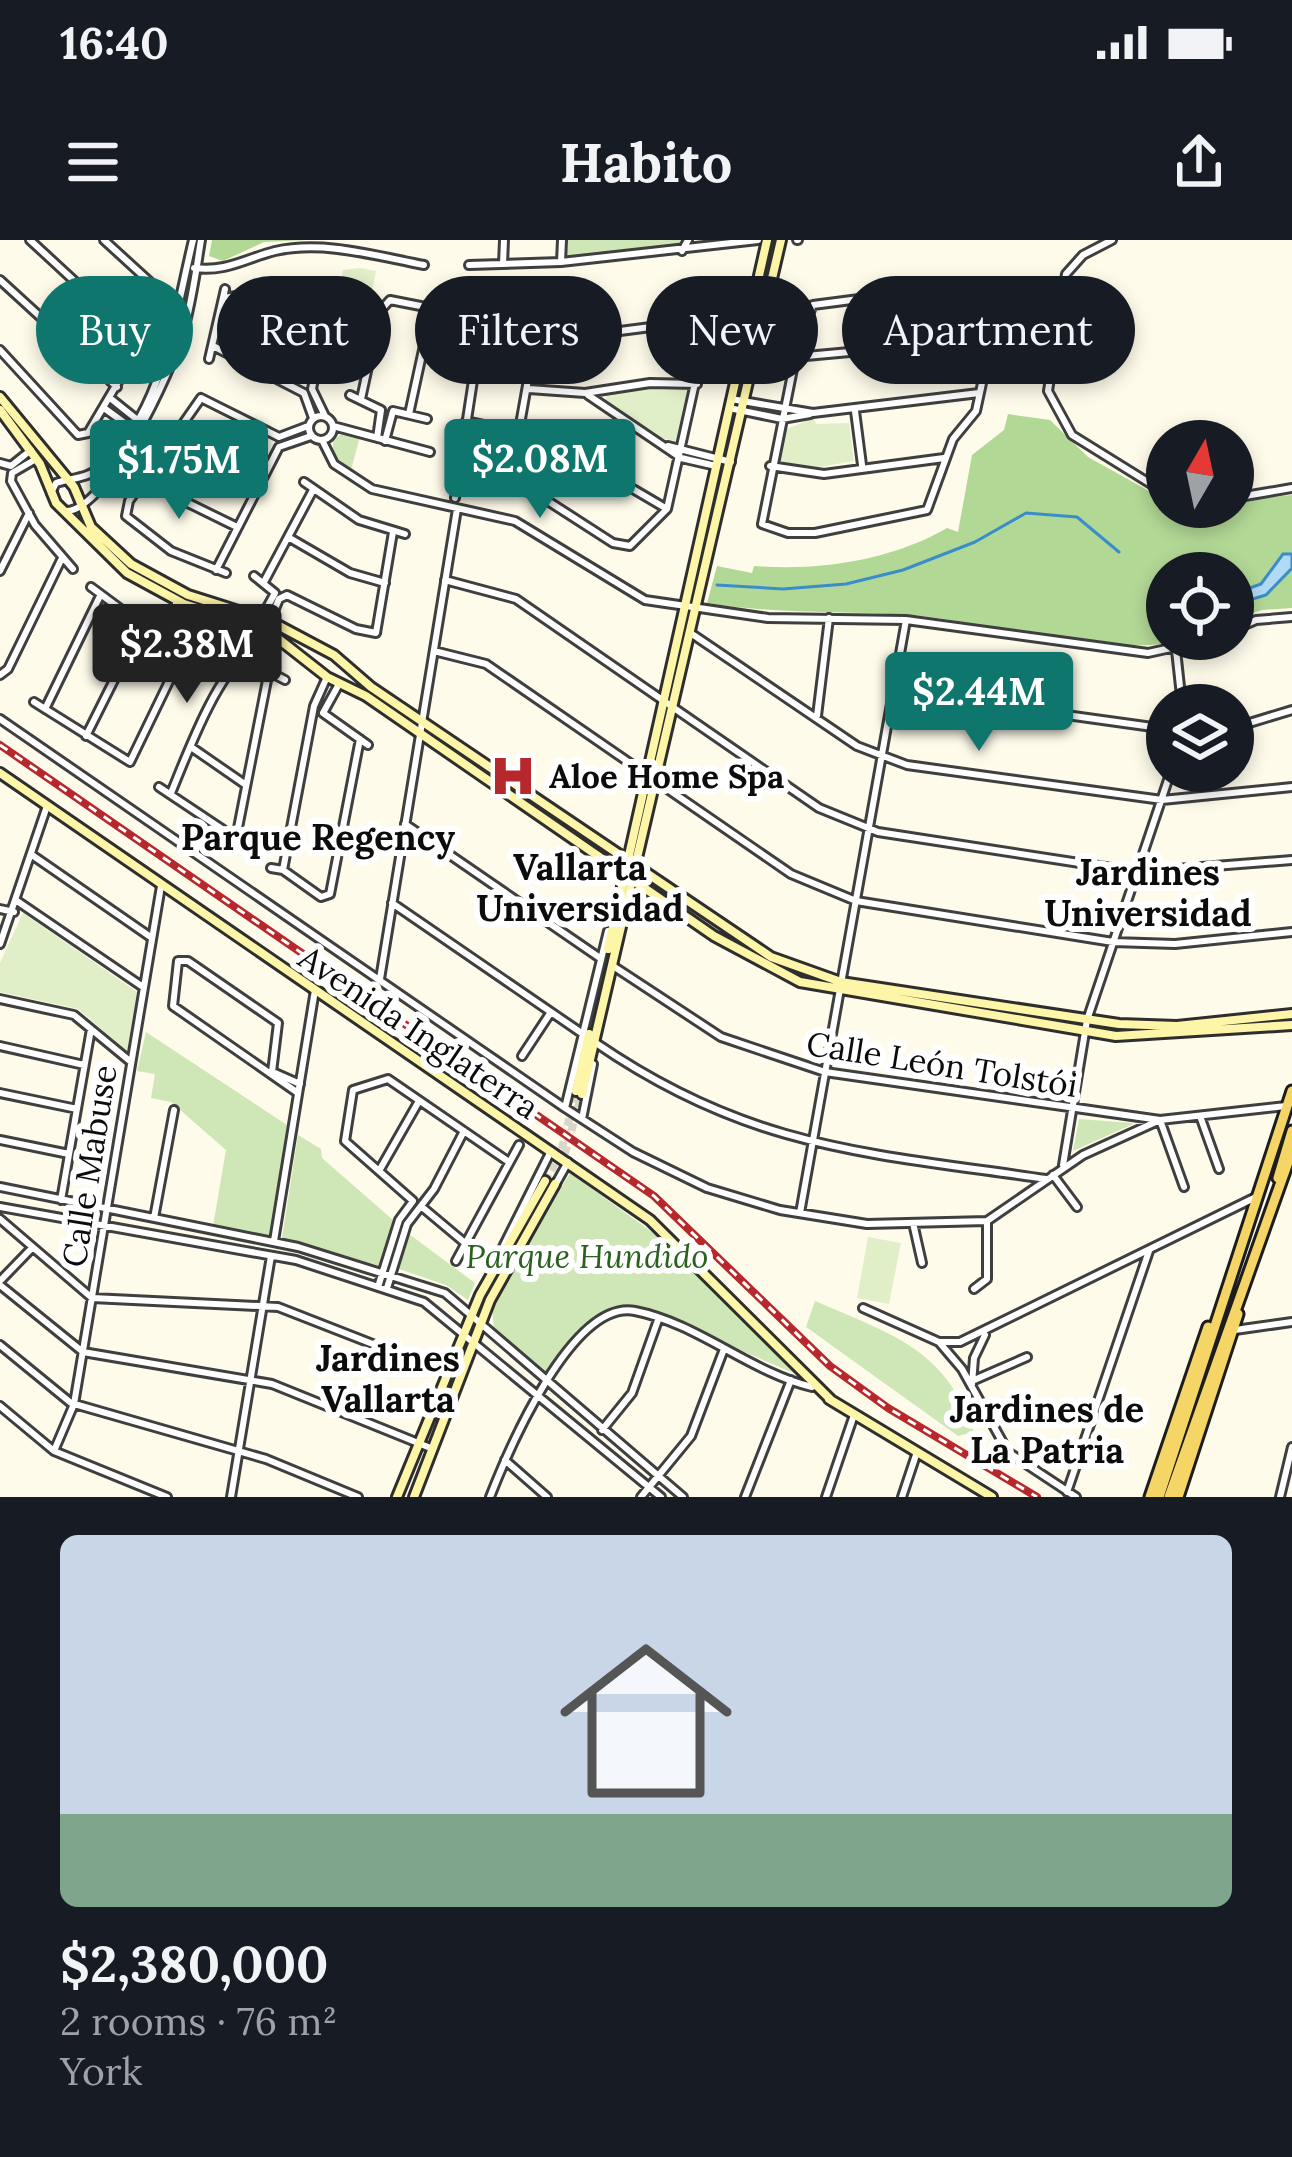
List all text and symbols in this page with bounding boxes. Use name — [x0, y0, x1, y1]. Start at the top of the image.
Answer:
text: 16:40 — [60, 14, 169, 71]
text: Habito — [560, 128, 732, 197]
icon: menu — [60, 129, 126, 195]
icon: share — [1166, 129, 1232, 195]
chip: Buy — [36, 276, 193, 384]
chip: Rent — [217, 276, 391, 384]
chip: Filters — [415, 276, 622, 384]
chip: New — [646, 276, 818, 384]
chip: Apartment — [842, 276, 1135, 384]
pin: $2.08M — [442, 419, 638, 521]
pin: $1.75M — [81, 420, 277, 522]
north arrow — [1146, 420, 1254, 528]
map controls — [1146, 420, 1254, 792]
text: $2.08M — [471, 433, 609, 483]
text: $1.75M — [117, 434, 241, 484]
button: locate — [1146, 552, 1254, 660]
pin: $2.38M — [89, 604, 285, 706]
text: $2.38M — [120, 618, 254, 668]
pin: $2.44M — [881, 652, 1077, 754]
text: $2.44M — [912, 666, 1046, 716]
button: layers — [1146, 684, 1254, 792]
hospital icon: Aloe Home Spa — [488, 751, 538, 801]
place label: Aloe Home Spa — [549, 755, 784, 797]
district label: Parque Regency — [181, 814, 455, 860]
district label: Vallarta Universidad — [476, 844, 684, 931]
district label: Jardines Universidad — [1044, 849, 1252, 936]
street label: Avenida Inglaterra — [290, 936, 547, 1128]
street label: Calle León Tolstói — [803, 1022, 1081, 1106]
street label: Calle Mabuse — [52, 1062, 126, 1270]
park label: Parque Hundido — [466, 1235, 708, 1277]
district label: Jardines Vallarta — [316, 1335, 460, 1422]
district label: Jardines de La Patria — [950, 1386, 1144, 1473]
icon: home — [538, 1613, 754, 1829]
text: $2,380,000 — [60, 1931, 329, 1996]
text: 2 rooms · 76 m² — [60, 1996, 337, 2046]
text: York — [60, 2046, 143, 2096]

